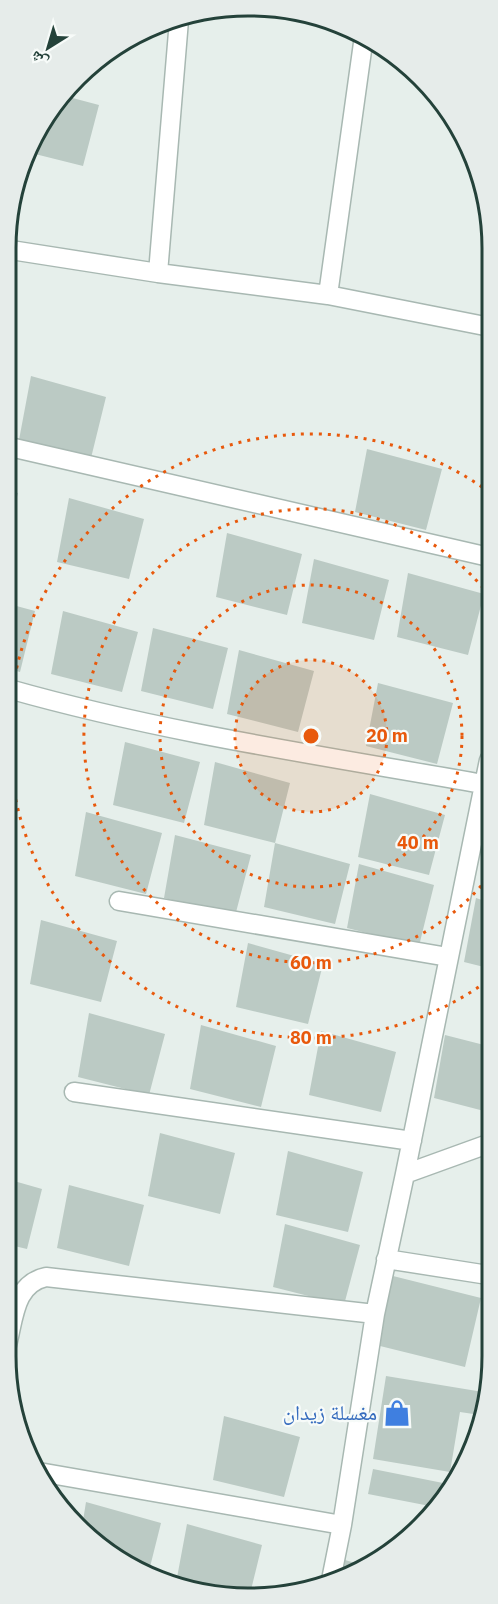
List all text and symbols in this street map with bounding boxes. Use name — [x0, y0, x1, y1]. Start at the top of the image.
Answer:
north arrow — [18, 18, 78, 78]
text: ش — [26, 47, 52, 73]
text: 20 m — [366, 724, 408, 747]
centre of rings — [301, 726, 321, 746]
text: 40 m — [397, 831, 439, 854]
text: 60 m — [290, 951, 332, 974]
text: 80 m — [290, 1026, 332, 1049]
place label: مغسلة زيدان — [283, 1398, 377, 1426]
shop icon: مغسلة زيدان — [382, 1398, 412, 1428]

